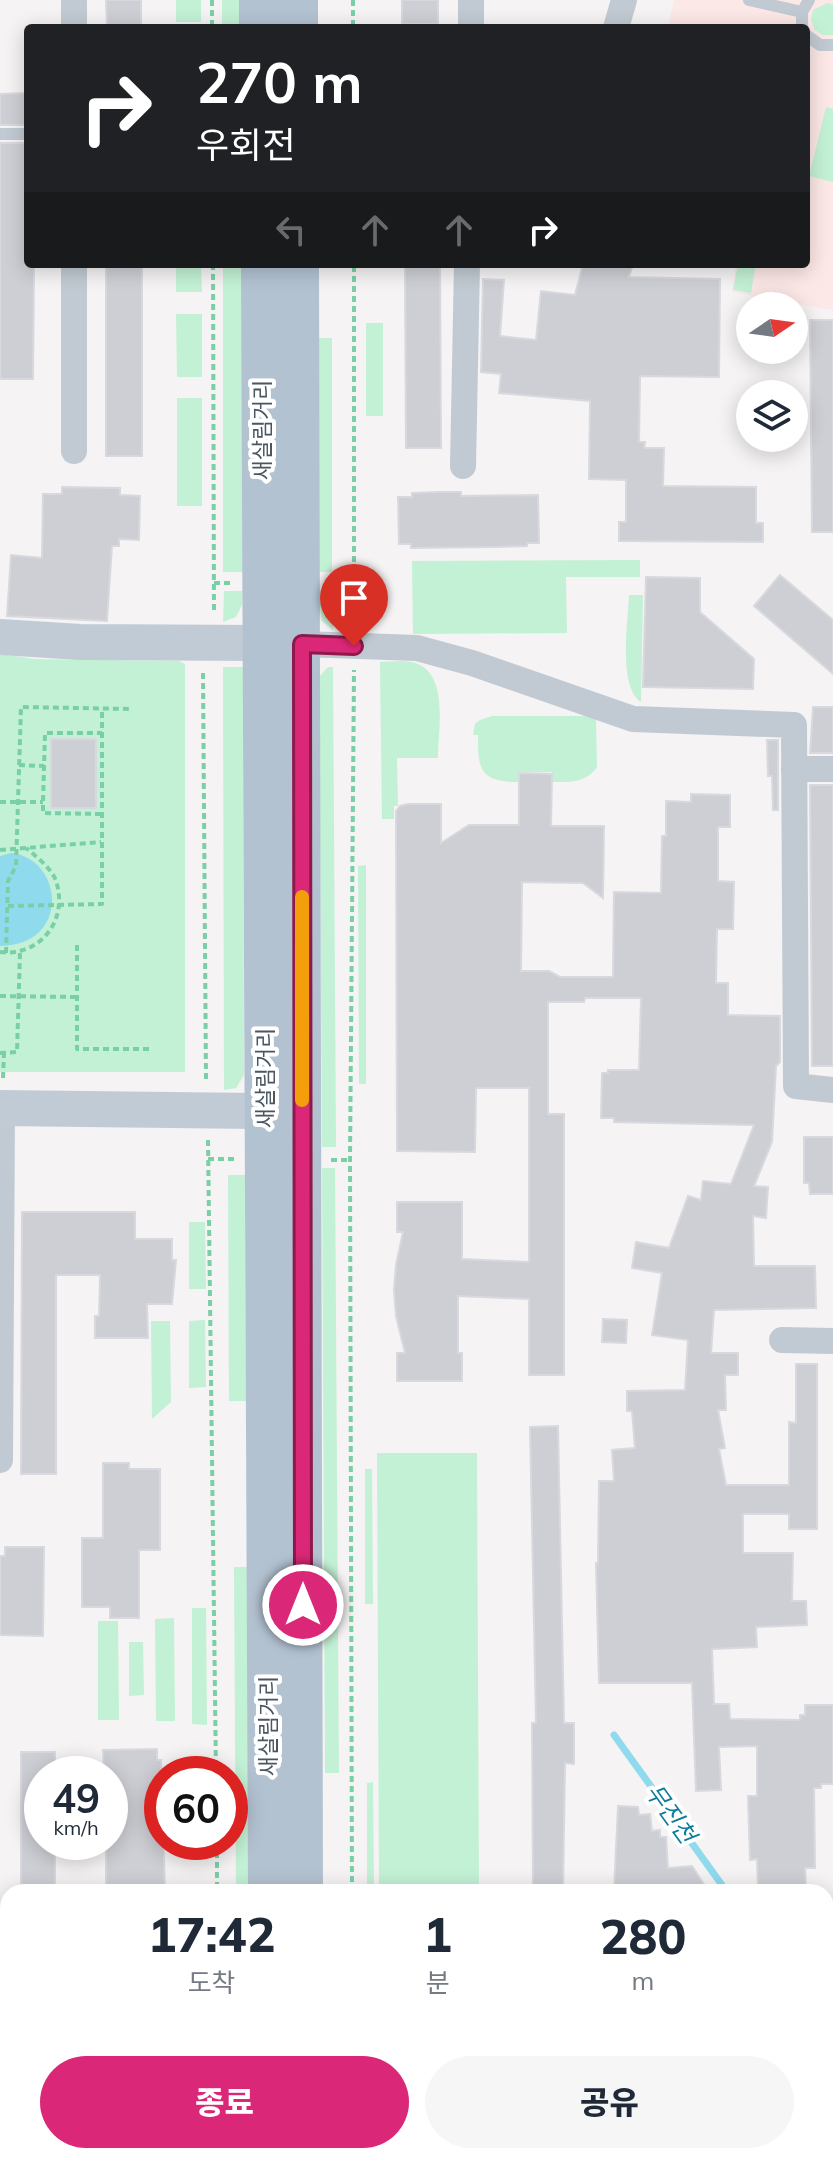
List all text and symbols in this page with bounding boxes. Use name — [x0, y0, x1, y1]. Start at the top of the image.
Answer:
text: 270 m — [196, 47, 363, 117]
icon: right — [64, 56, 168, 160]
text: 우회전 — [196, 122, 295, 167]
icon: left — [269, 208, 313, 252]
icon: ahead — [353, 208, 397, 252]
icon: ahead — [437, 208, 481, 252]
icon: right — [521, 208, 565, 252]
north arrow — [736, 292, 808, 364]
map controls — [736, 292, 808, 452]
street label: 새살림거리 — [248, 379, 276, 481]
button: layers — [736, 380, 808, 452]
pin — [320, 564, 388, 646]
icon: arrive — [332, 576, 376, 620]
street label: 새살림거리 — [251, 1027, 279, 1129]
position arrow — [261, 1563, 345, 1647]
street label: 새살림거리 — [254, 1675, 282, 1777]
speed limit sign: 60 — [144, 1756, 248, 1860]
text: 49 — [52, 1773, 100, 1823]
water label: 무진천 — [639, 1777, 704, 1851]
text: km/h — [53, 1815, 99, 1840]
text: 17:42 — [148, 1904, 275, 1964]
text: 1 — [423, 1904, 452, 1964]
text: 280 — [600, 1906, 686, 1966]
text: m — [632, 1964, 654, 1997]
text: 도착 — [188, 1966, 236, 1999]
text: 분 — [426, 1966, 450, 1999]
button: 종료 — [40, 2056, 409, 2148]
button: 공유 — [425, 2056, 794, 2148]

